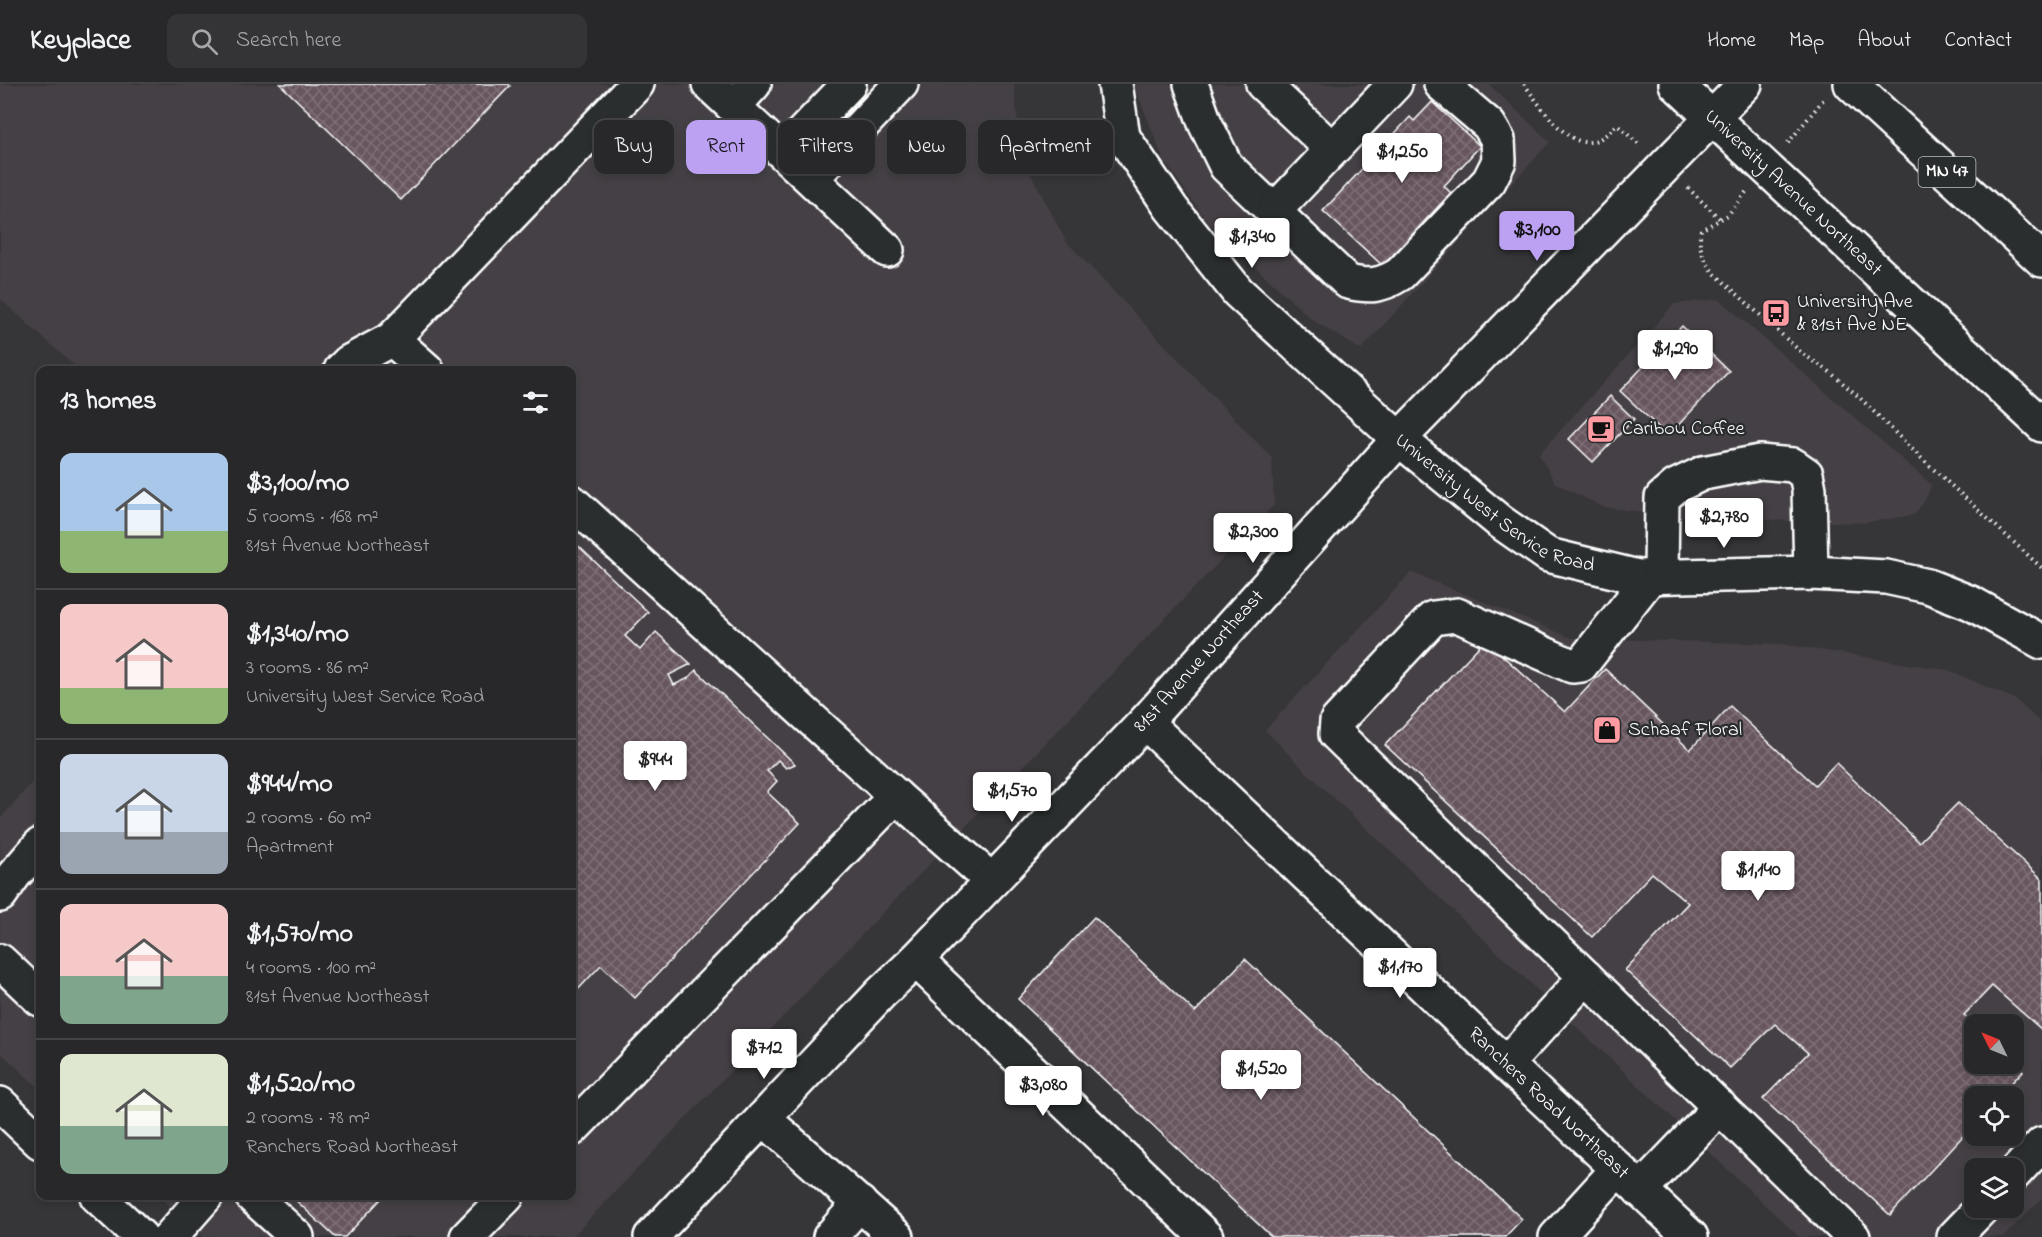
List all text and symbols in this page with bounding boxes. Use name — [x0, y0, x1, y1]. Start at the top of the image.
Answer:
search box — [167, 14, 587, 68]
text: Keyplace — [30, 21, 131, 62]
icon: search — [188, 25, 221, 58]
text: Search here — [236, 25, 341, 57]
text: Home — [1707, 26, 1756, 56]
text: Map — [1789, 26, 1824, 56]
text: About — [1857, 26, 1911, 56]
text: Contact — [1944, 26, 2012, 56]
street label: University Avenue Northeast — [1698, 103, 1889, 284]
chip: Buy — [594, 120, 674, 174]
chip: Rent — [686, 120, 766, 174]
chip: Filters — [778, 120, 875, 174]
chip: New — [887, 120, 966, 174]
chip: Apartment — [978, 120, 1113, 174]
pin: $1,250 — [1353, 133, 1451, 184]
text: $1,250 — [1376, 138, 1428, 167]
road number: MN 47 — [1918, 157, 1976, 187]
pin: $3,100 — [1488, 211, 1586, 262]
text: $3,100 — [1513, 216, 1561, 245]
pin: $1,340 — [1203, 218, 1301, 269]
text: $1,340 — [1228, 223, 1276, 252]
place label: University Ave & 81st Ave NE — [1797, 288, 1913, 340]
bus stop icon: University Ave & 81st Ave NE — [1760, 297, 1792, 329]
pin: $1,290 — [1626, 330, 1724, 381]
text: $1,290 — [1652, 335, 1698, 364]
text: 13 homes — [60, 383, 156, 421]
icon: filters — [519, 386, 552, 419]
cafe icon: Caribou Coffee — [1585, 413, 1617, 445]
place label: Caribou Coffee — [1622, 415, 1745, 444]
street label: University West Service Road — [1388, 427, 1598, 580]
text: $3,100/mo — [246, 465, 349, 503]
icon: home — [108, 477, 180, 549]
pin: $2,780 — [1675, 498, 1773, 549]
text: 5 rooms · 168 m² — [246, 503, 379, 532]
text: $2,780 — [1699, 503, 1749, 532]
pin: $2,300 — [1204, 513, 1302, 564]
text: $2,300 — [1227, 518, 1279, 547]
text: 81st Avenue Northeast — [246, 532, 430, 561]
street label: 81st Avenue Northeast — [1127, 583, 1272, 740]
text: $1,340/mo — [246, 616, 349, 654]
icon: home — [108, 628, 180, 700]
text: 3 rooms · 86 m² — [246, 654, 369, 683]
text: University West Service Road — [246, 683, 484, 712]
shop icon: Schaaf Floral — [1591, 714, 1623, 746]
place label: Schaaf Floral — [1628, 716, 1742, 745]
pin: $944 — [619, 741, 691, 792]
text: $944 — [638, 746, 672, 775]
text: $944/mo — [246, 766, 333, 804]
pin: $1,570 — [963, 772, 1061, 823]
text: $1,570 — [987, 777, 1037, 806]
icon: home — [108, 778, 180, 850]
text: 2 rooms · 60 m² — [246, 804, 372, 833]
text: Apartment — [246, 833, 334, 862]
pin: $1,140 — [1709, 851, 1807, 902]
text: $1,140 — [1735, 856, 1781, 885]
text: $1,570/mo — [246, 916, 353, 954]
icon: home — [108, 928, 180, 1000]
pin: $1,170 — [1351, 948, 1449, 999]
text: $1,170 — [1377, 953, 1423, 982]
text: 4 rooms · 100 m² — [246, 954, 376, 983]
text: 81st Avenue Northeast — [246, 983, 430, 1012]
north arrow — [1964, 1014, 2024, 1074]
map controls — [1964, 1014, 2024, 1218]
street label: Ranchers Road Northeast — [1461, 1020, 1636, 1187]
pin: $712 — [728, 1029, 800, 1080]
text: $712 — [746, 1034, 782, 1063]
pin: $1,520 — [1212, 1050, 1310, 1101]
text: $1,520 — [1235, 1055, 1287, 1084]
text: $1,520/mo — [246, 1066, 355, 1104]
pin: $3,080 — [994, 1066, 1092, 1117]
text: $3,080 — [1019, 1071, 1067, 1100]
icon: home — [108, 1078, 180, 1150]
button: locate — [1964, 1086, 2024, 1146]
text: 2 rooms · 78 m² — [246, 1104, 370, 1133]
text: Ranchers Road Northeast — [246, 1133, 458, 1162]
button: layers — [1964, 1158, 2024, 1218]

